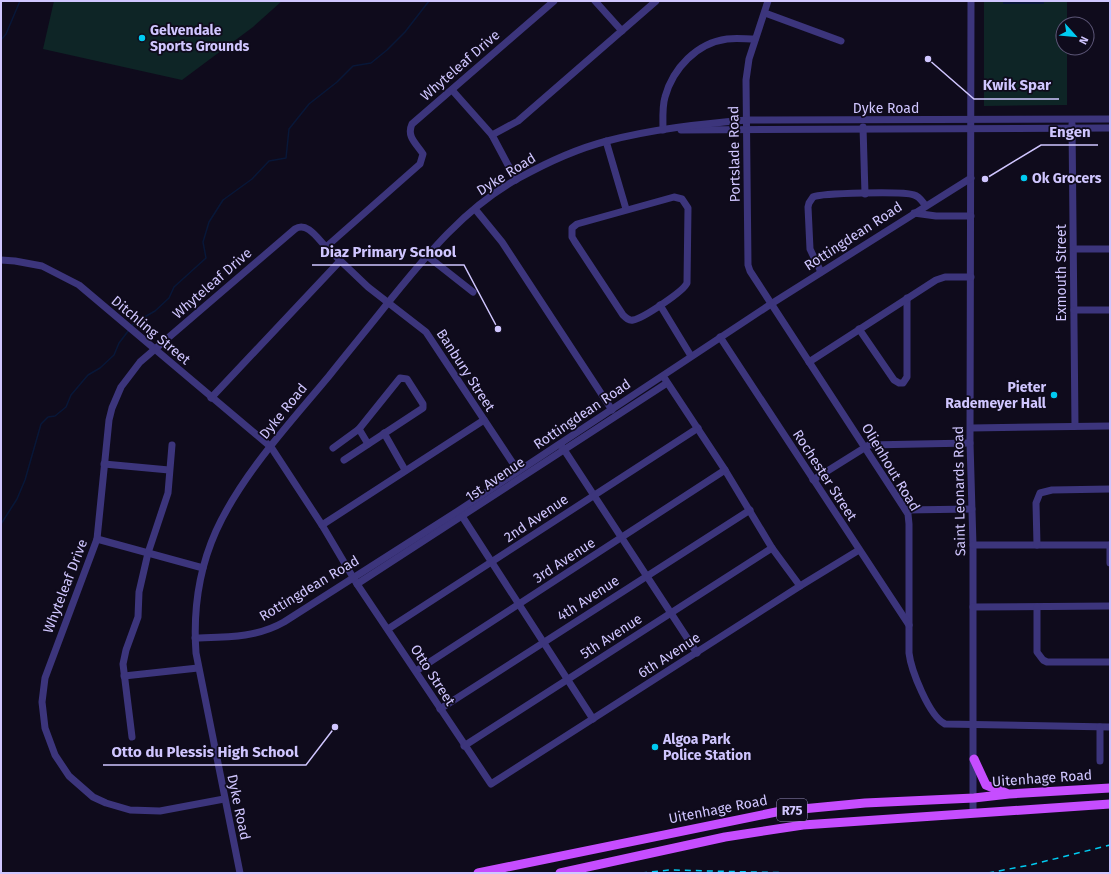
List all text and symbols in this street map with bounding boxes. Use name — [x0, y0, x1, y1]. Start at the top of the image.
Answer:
north arrow — [1055, 16, 1095, 56]
place label: Gelvendale Sports Grounds — [150, 22, 250, 55]
street label: Whyteleaf Drive — [417, 26, 503, 104]
marker: Gelvendale Sports Grounds — [137, 33, 147, 43]
text: N — [1076, 34, 1091, 47]
callout: Kwik Spar — [974, 72, 1059, 99]
text: Kwik Spar — [983, 76, 1052, 94]
street label: Dyke Road — [853, 100, 919, 117]
street label: Portslade Road — [725, 106, 744, 202]
callout: Engen — [1041, 118, 1098, 145]
text: Engen — [1049, 123, 1091, 141]
street label: Dyke Road — [474, 150, 539, 199]
place label: Ok Grocers — [1032, 170, 1102, 187]
marker: Ok Grocers — [1019, 173, 1029, 183]
street label: Rottingdean Road — [801, 198, 905, 274]
street label: Exmouth Street — [1053, 223, 1070, 322]
callout: Diaz Primary School — [312, 238, 464, 265]
text: Diaz Primary School — [320, 243, 457, 261]
street label: Whyteleaf Drive — [169, 244, 255, 322]
street label: Ditchling Street — [108, 292, 194, 369]
street label: Banbury Street — [433, 326, 499, 415]
street label: Rottingdean Road — [531, 376, 634, 453]
place label: Pieter Rademeyer Hall — [945, 379, 1047, 412]
street label: Dyke Road — [256, 380, 311, 443]
marker: Pieter Rademeyer Hall — [1049, 390, 1059, 400]
street label: Olienhout Road — [858, 420, 923, 514]
street label: Saint Leonards Road — [950, 426, 969, 556]
street label: Rochester Street — [789, 427, 861, 525]
street label: 1st Avenue — [462, 453, 528, 505]
street label: 2nd Avenue — [501, 491, 572, 546]
street label: 3rd Avenue — [530, 534, 598, 587]
street label: Whyteleaf Drive — [40, 537, 91, 636]
street label: Rottingdean Road — [256, 552, 362, 625]
street label: 4th Avenue — [554, 572, 623, 625]
street label: 5th Avenue — [577, 610, 645, 663]
street label: 6th Avenue — [635, 629, 704, 682]
street label: Otto Street — [407, 642, 459, 710]
place label: Algoa Park Police Station — [662, 731, 751, 764]
callout: Otto du Plessis High School — [103, 738, 306, 765]
marker: Algoa Park Police Station — [650, 742, 660, 752]
text: Otto du Plessis High School — [111, 743, 299, 761]
street label: Uitenhage Road — [991, 767, 1093, 790]
street label: Dyke Road — [223, 773, 254, 841]
street label: Uitenhage Road — [667, 792, 769, 827]
road number: R75 — [777, 799, 807, 821]

